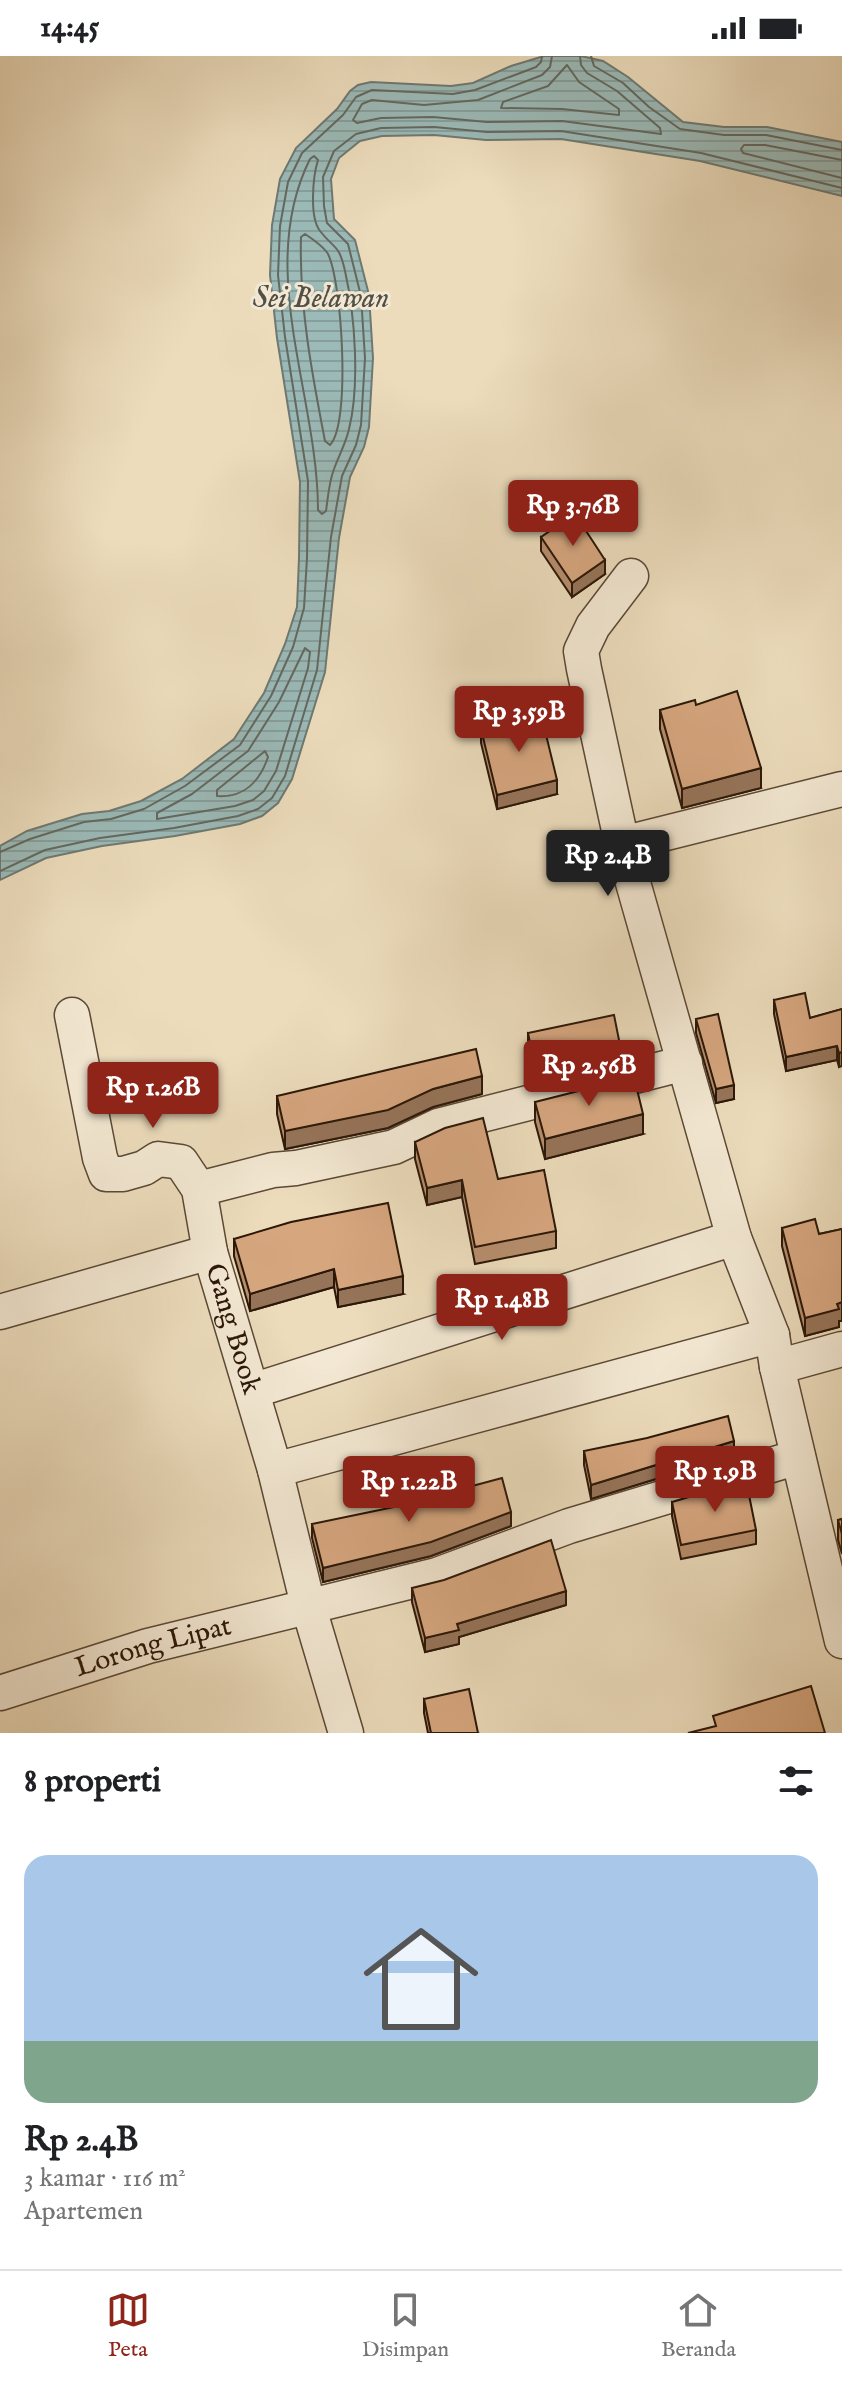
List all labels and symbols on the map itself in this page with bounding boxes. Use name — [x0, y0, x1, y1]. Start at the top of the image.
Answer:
water label: Sei Belawan — [253, 280, 389, 318]
pin: Rp 3.76B — [490, 480, 656, 548]
pin: Rp 3.59B — [436, 686, 602, 754]
pin: Rp 2.4B — [534, 830, 682, 898]
pin: Rp 2.56B — [506, 1040, 672, 1108]
pin: Rp 1.26B — [70, 1062, 236, 1130]
street label: Gang Book — [197, 1259, 269, 1399]
pin: Rp 1.48B — [419, 1274, 585, 1342]
pin: Rp 1.9B — [641, 1446, 789, 1514]
pin: Rp 1.22B — [326, 1456, 492, 1524]
street label: Lorong Lipat — [70, 1609, 235, 1686]

